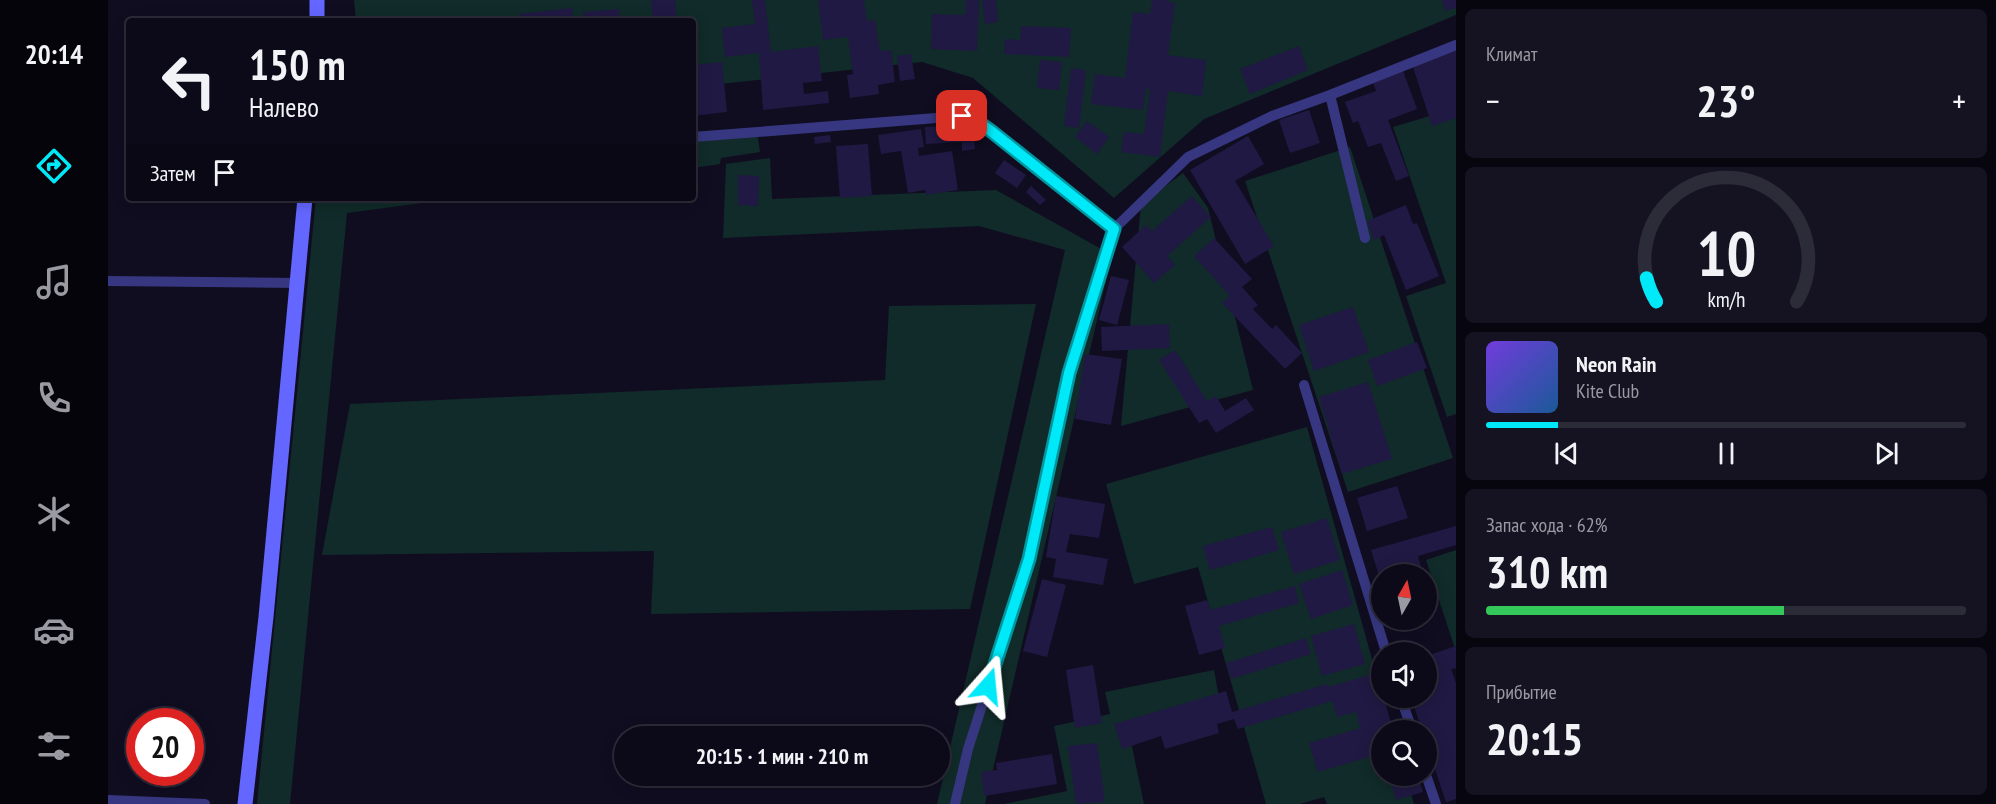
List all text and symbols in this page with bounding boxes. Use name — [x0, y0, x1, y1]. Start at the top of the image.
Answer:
text: 20:14 — [25, 37, 83, 71]
text: 150 m — [249, 37, 346, 92]
text: Климат — [1486, 41, 1537, 67]
icon: left — [150, 42, 228, 120]
text: 23° — [1696, 71, 1756, 129]
text: − — [1486, 79, 1500, 122]
text: + — [1952, 79, 1966, 122]
text: Налево — [249, 90, 319, 124]
pin — [936, 90, 987, 141]
icon: arrive — [945, 99, 978, 132]
icon: directions — [33, 145, 75, 187]
icon: arrive — [208, 156, 241, 189]
text: Затем — [150, 159, 196, 187]
text: 10 — [1696, 212, 1756, 293]
icon: music — [33, 261, 75, 303]
text: km/h — [1707, 285, 1745, 313]
text: Neon Rain — [1576, 350, 1656, 378]
icon: phone — [33, 377, 75, 419]
text: Kite Club — [1576, 378, 1639, 404]
icon: previous — [1550, 437, 1583, 470]
icon: pause — [1710, 437, 1743, 470]
icon: next — [1870, 437, 1903, 470]
icon: climate — [33, 493, 75, 535]
text: Запас хода · 62% — [1486, 512, 1607, 538]
text: 310 km — [1486, 542, 1608, 600]
north arrow — [1371, 564, 1437, 630]
map controls — [1371, 564, 1437, 786]
icon: car — [33, 609, 75, 651]
button: sound — [1371, 642, 1437, 708]
position arrow — [956, 654, 1020, 718]
text: Прибытие — [1486, 679, 1557, 705]
speed limit sign: 20 — [126, 708, 204, 786]
text: 20:15 — [1486, 709, 1583, 767]
button: search — [1371, 720, 1437, 786]
icon: filters — [33, 725, 75, 767]
text: 20:15 · 1 мин · 210 m — [696, 742, 868, 770]

